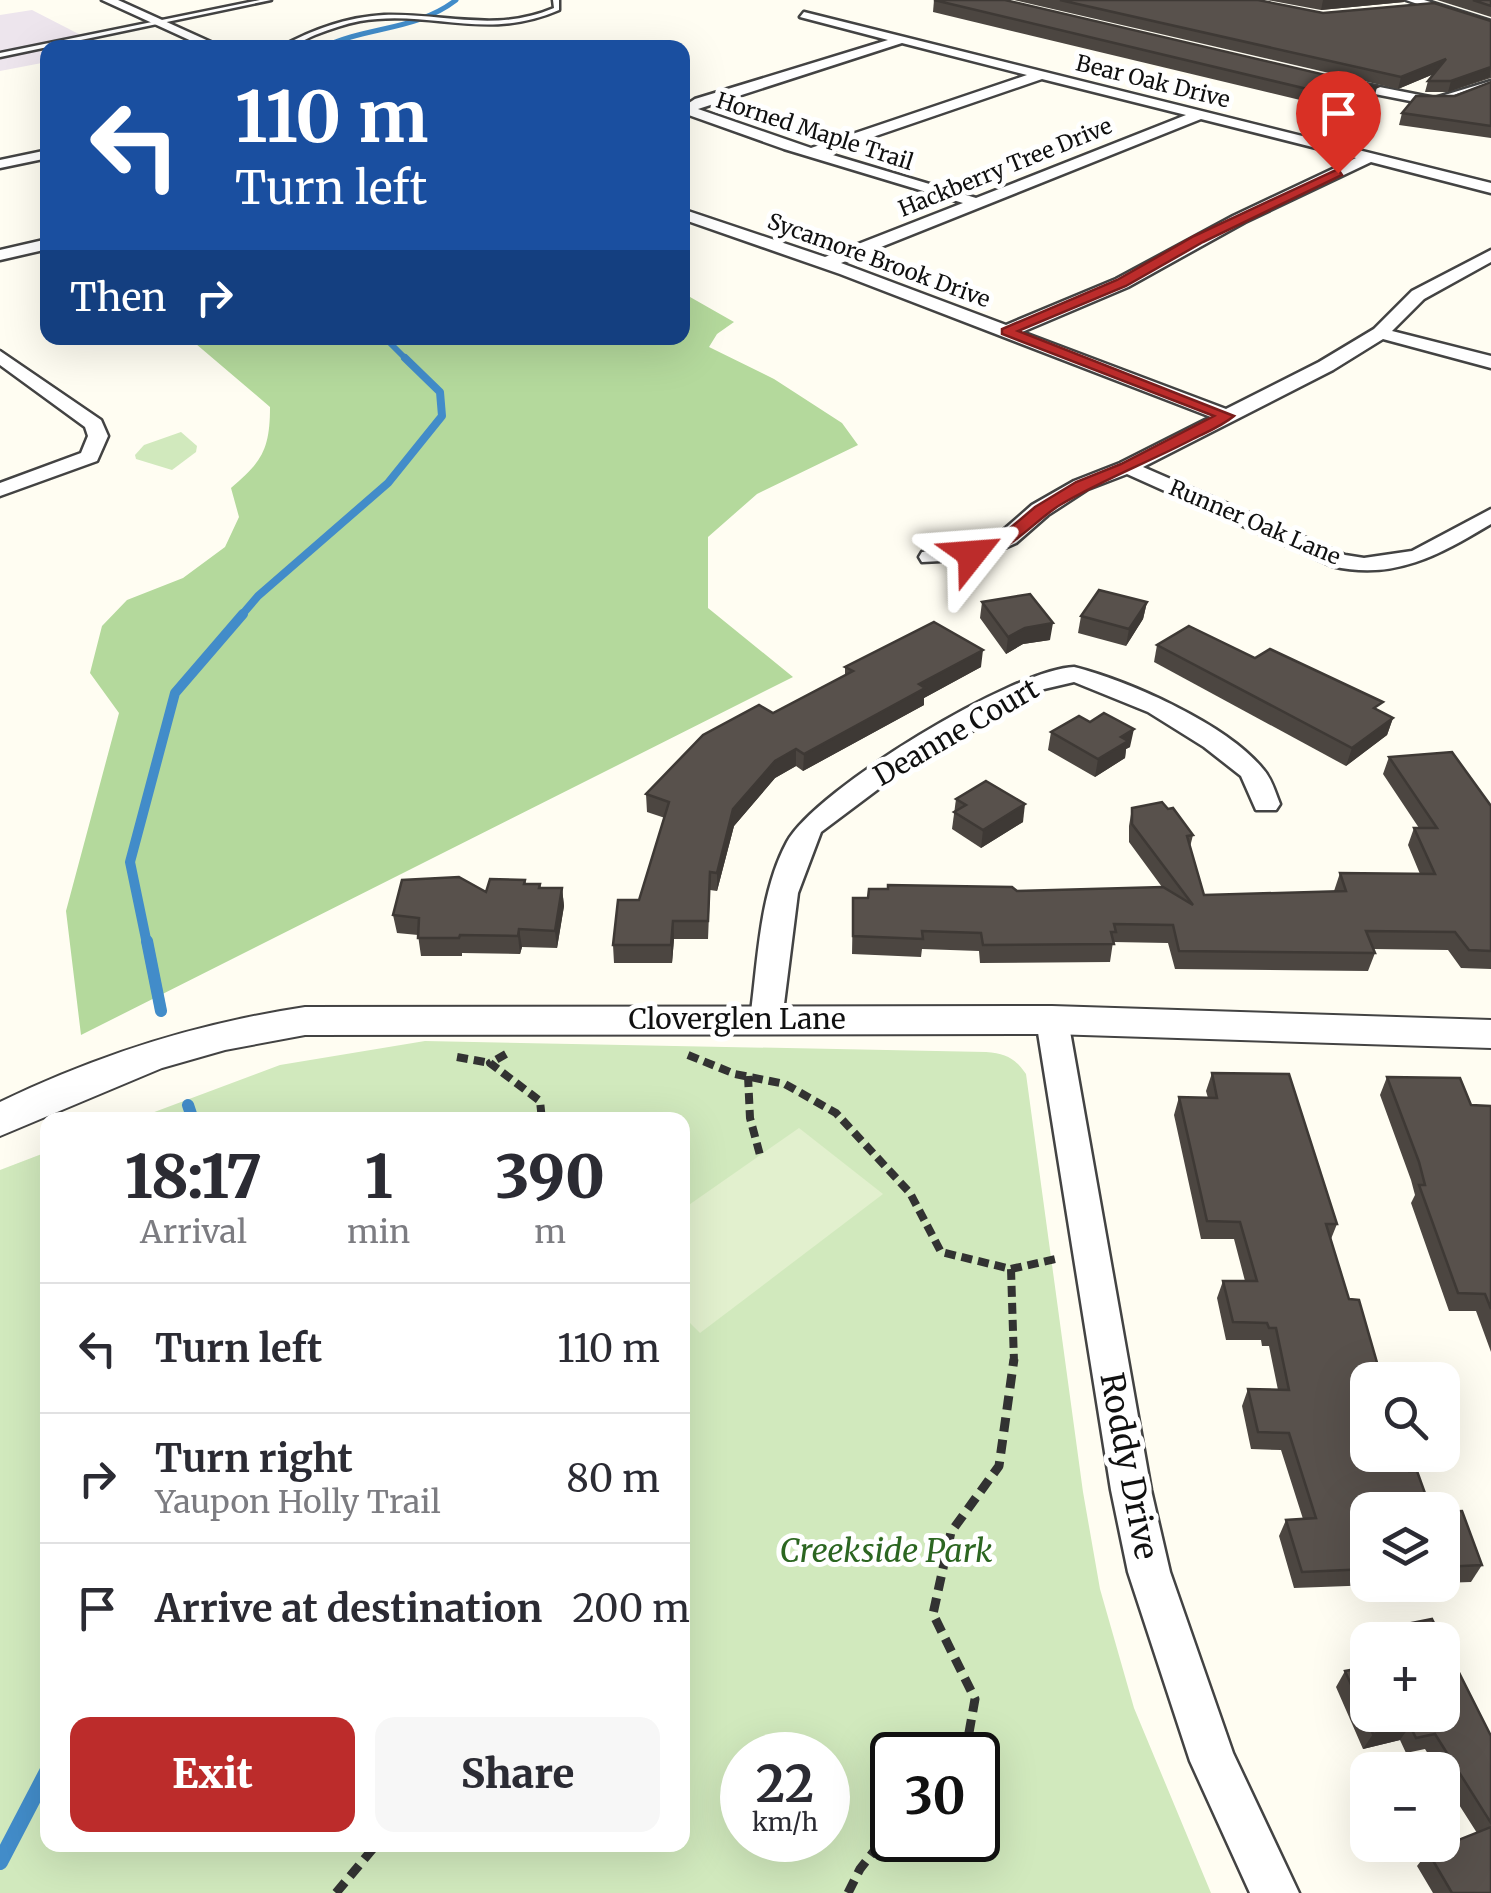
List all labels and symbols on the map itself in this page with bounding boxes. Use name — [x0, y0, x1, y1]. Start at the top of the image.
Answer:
street label: Bear Oak Drive — [1073, 48, 1233, 114]
pin — [1296, 71, 1381, 174]
street label: Horned Maple Trail — [713, 86, 917, 176]
street label: Hackberry Tree Drive — [894, 111, 1116, 223]
street label: Sycamore Brook Drive — [764, 207, 994, 313]
street label: Runner Oak Lane — [1165, 473, 1345, 571]
position arrow — [920, 502, 1024, 606]
street label: Deanne Court — [867, 670, 1045, 794]
street label: Cloverglen Lane — [629, 1001, 846, 1037]
street label: Roddy Drive — [1091, 1369, 1167, 1563]
park label: Creekside Park — [779, 1531, 993, 1571]
speed limit sign: 30 — [870, 1732, 1000, 1862]

